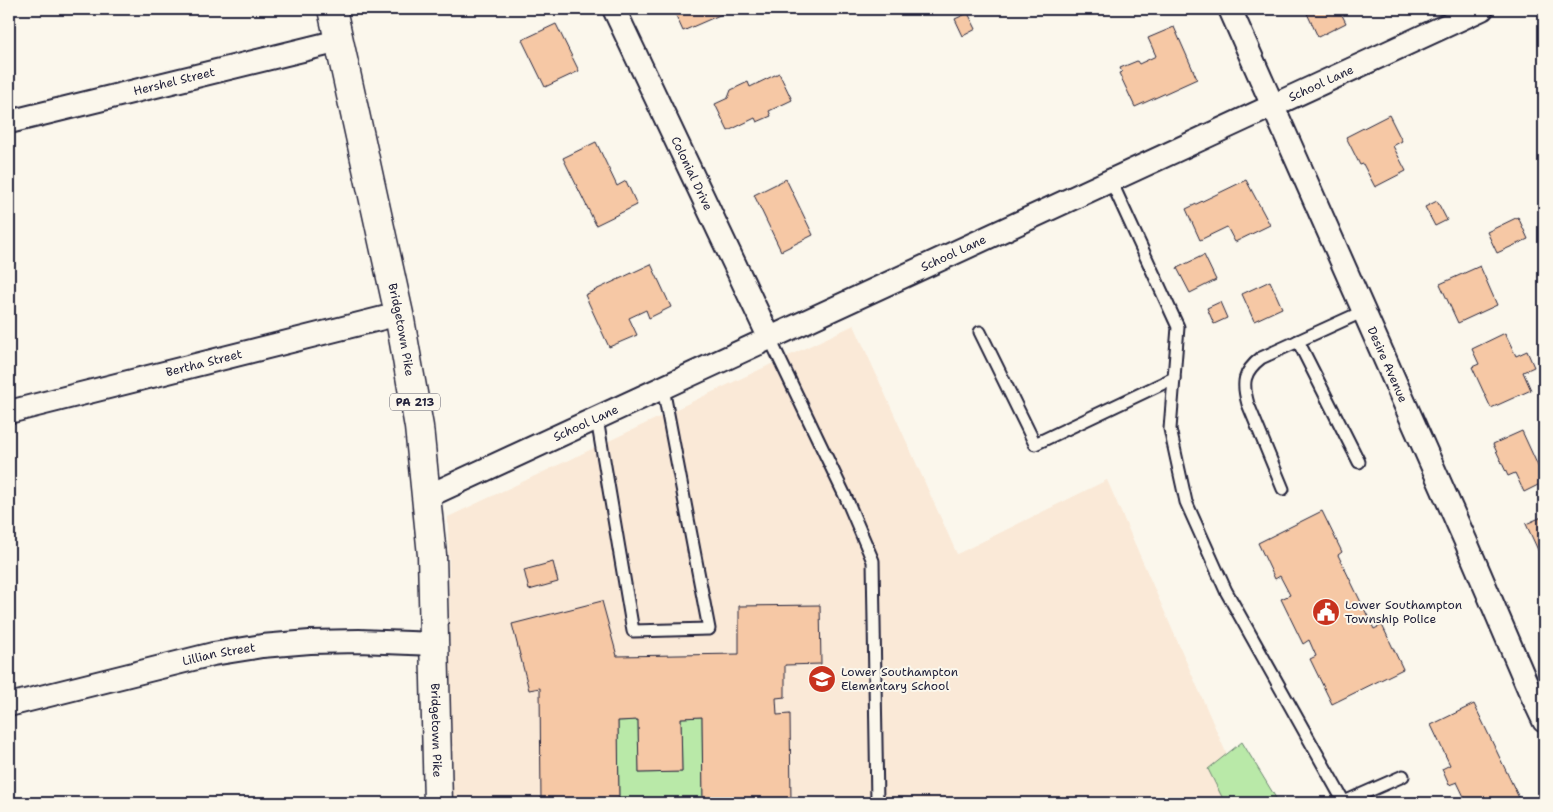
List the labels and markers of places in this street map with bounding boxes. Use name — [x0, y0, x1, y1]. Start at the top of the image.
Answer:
public building icon: Lower Southampton Township Police — [1311, 597, 1341, 627]
place label: Lower Southampton Township Police — [1345, 597, 1462, 627]
school or university icon: Lower Southampton Elementary School — [807, 664, 837, 694]
place label: Lower Southampton Elementary School — [841, 664, 958, 694]

